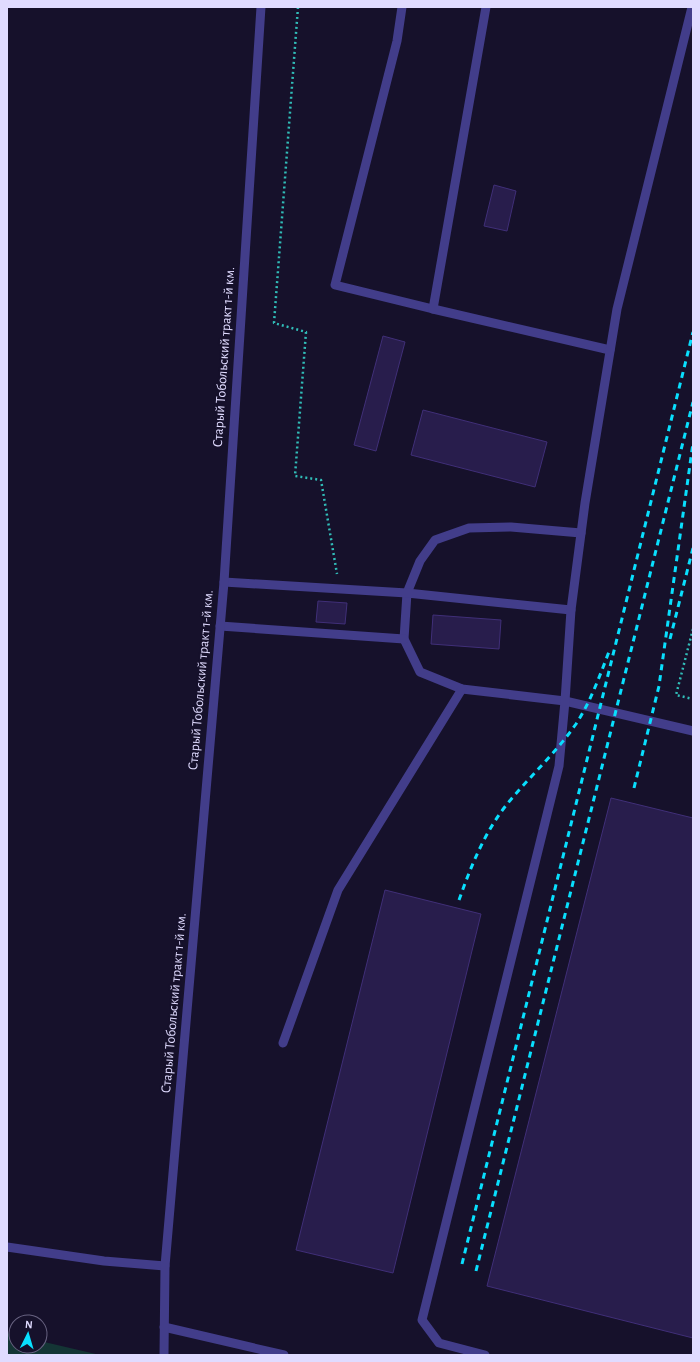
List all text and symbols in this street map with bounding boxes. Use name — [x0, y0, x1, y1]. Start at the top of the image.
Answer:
street label: Старый Тобольский тракт 1-й км. — [211, 266, 237, 448]
street label: Старый Тобольский тракт 1-й км. — [186, 589, 216, 771]
street label: Старый Тобольский тракт 1-й км. — [159, 912, 189, 1094]
north arrow — [8, 1314, 48, 1354]
text: N — [25, 1319, 33, 1330]

